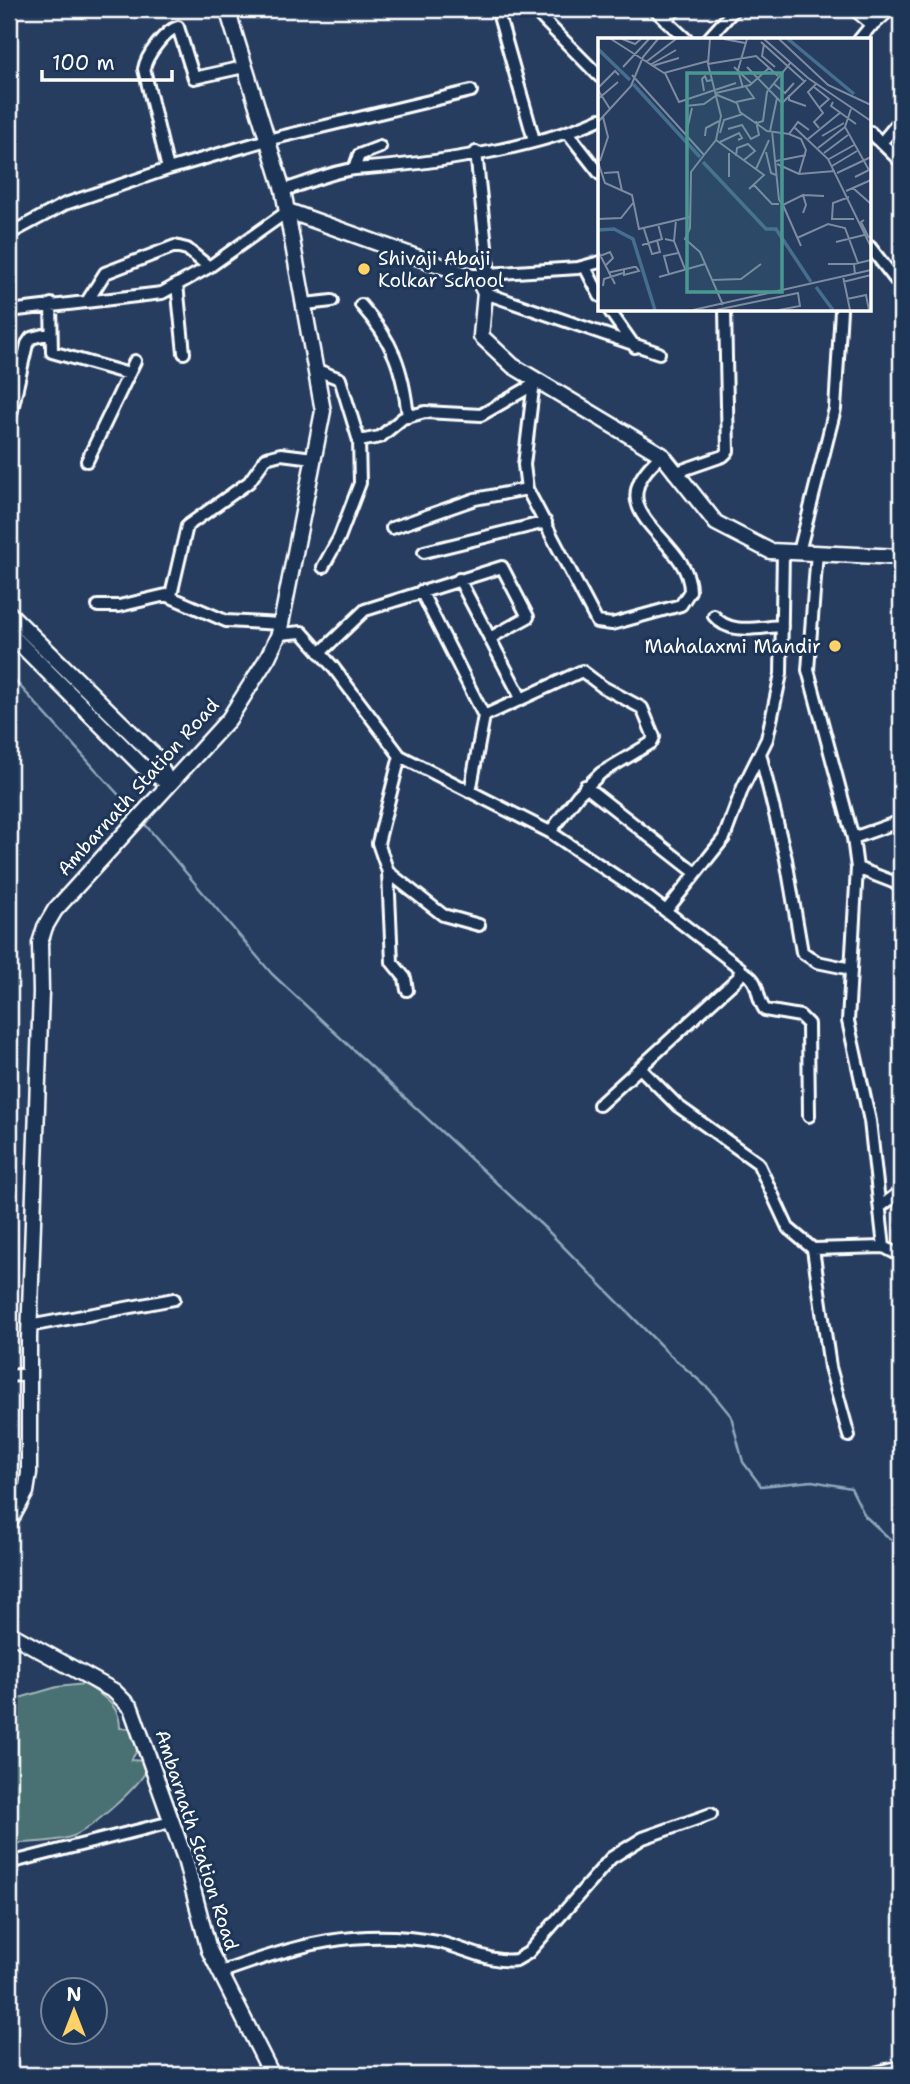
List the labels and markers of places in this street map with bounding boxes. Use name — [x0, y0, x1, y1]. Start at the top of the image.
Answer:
place label: Shivaji Abaji Kolkar School — [378, 246, 504, 293]
marker: Shivaji Abaji Kolkar School — [356, 261, 372, 277]
place label: Mahalaxmi Mandir — [644, 634, 821, 659]
marker: Mahalaxmi Mandir — [827, 638, 843, 654]

